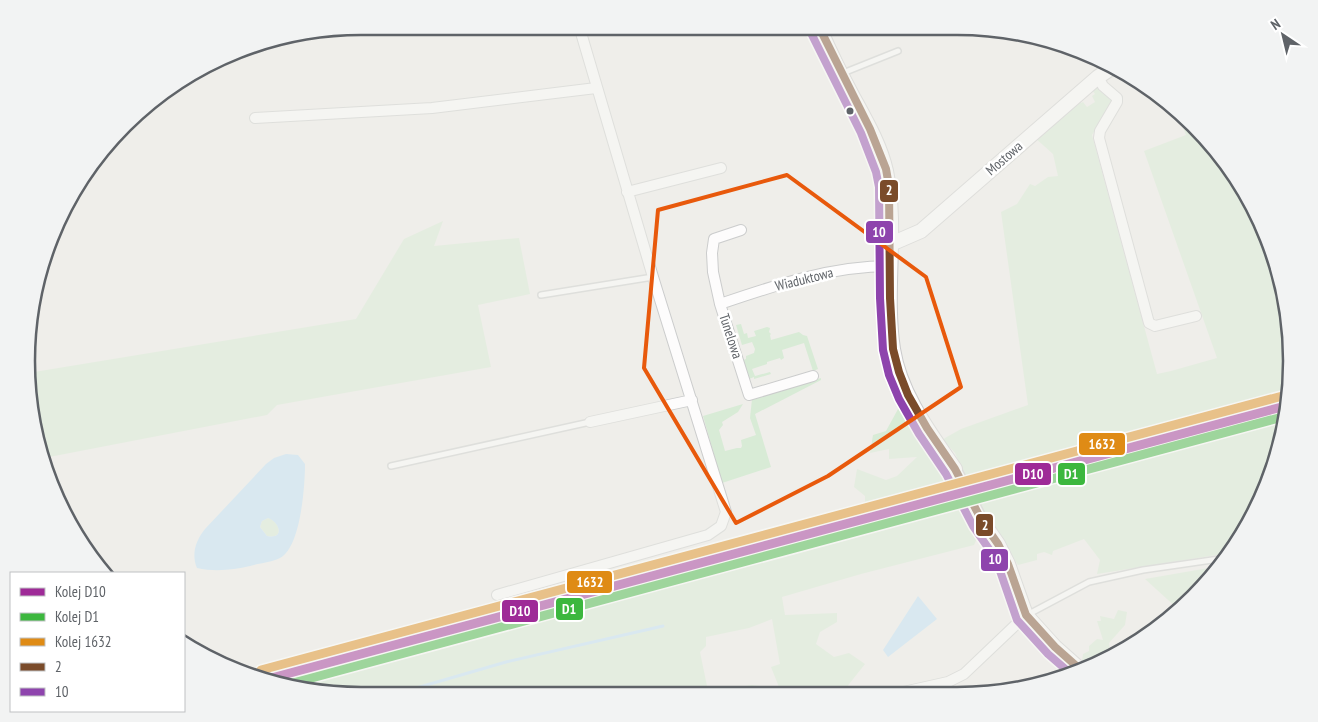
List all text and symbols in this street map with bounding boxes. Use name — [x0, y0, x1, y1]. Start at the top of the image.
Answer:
north arrow — [1258, 10, 1308, 60]
text: N — [1267, 15, 1284, 34]
unlabelled marker — [845, 106, 855, 116]
street label: Mostowa — [982, 137, 1026, 179]
line badge: 2 — [879, 179, 899, 203]
text: 2 — [886, 181, 892, 199]
line badge: 10 — [865, 220, 894, 244]
text: 10 — [872, 223, 886, 241]
street label: Wiaduktowa — [773, 263, 835, 295]
street label: Tunelowa — [715, 311, 747, 361]
line badge: 1632 — [1078, 432, 1126, 456]
text: 1632 — [1089, 435, 1115, 453]
line badge: D10 — [1014, 462, 1052, 486]
line badge: D1 — [1057, 462, 1086, 486]
text: D10 — [1023, 465, 1044, 483]
text: D1 — [1064, 465, 1078, 483]
line badge: 2 — [975, 513, 994, 537]
text: 2 — [982, 516, 988, 534]
line badge: 10 — [980, 548, 1009, 572]
text: 10 — [988, 550, 1002, 568]
line badge: 1632 — [566, 570, 613, 594]
legend — [10, 572, 185, 712]
text: 1632 — [577, 573, 603, 591]
text: Kolej D10 — [55, 582, 106, 601]
line badge: D1 — [555, 597, 584, 621]
line badge: D10 — [501, 599, 539, 623]
text: D1 — [562, 600, 576, 618]
text: D10 — [510, 602, 531, 620]
text: Kolej D1 — [55, 607, 99, 626]
text: Kolej 1632 — [55, 632, 111, 651]
text: 2 — [55, 657, 62, 676]
text: 10 — [55, 682, 69, 701]

